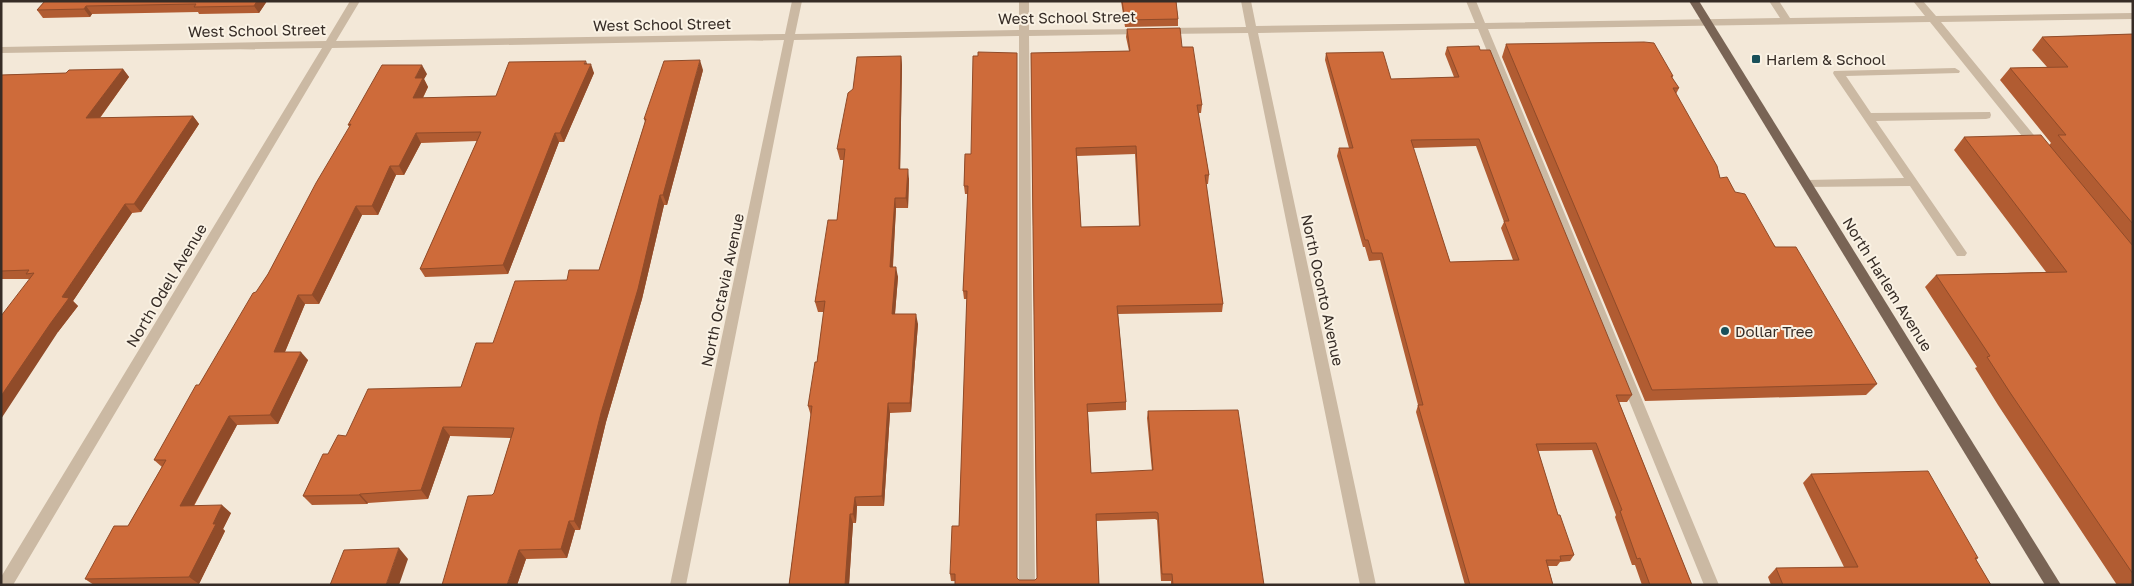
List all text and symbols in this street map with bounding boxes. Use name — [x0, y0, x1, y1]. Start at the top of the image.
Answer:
street label: West School Street — [998, 7, 1136, 27]
street label: West School Street — [593, 14, 731, 34]
street label: West School Street — [188, 20, 326, 40]
place label: Harlem & School — [1766, 50, 1886, 68]
marker: Harlem & School — [1750, 53, 1762, 65]
street label: North Octavia Avenue — [697, 211, 747, 368]
street label: North Oconto Avenue — [1298, 213, 1348, 368]
street label: North Harlem Avenue — [1839, 214, 1937, 355]
street label: North Odell Avenue — [122, 220, 210, 350]
place label: Dollar Tree — [1735, 322, 1814, 340]
marker: Dollar Tree — [1719, 325, 1731, 337]

